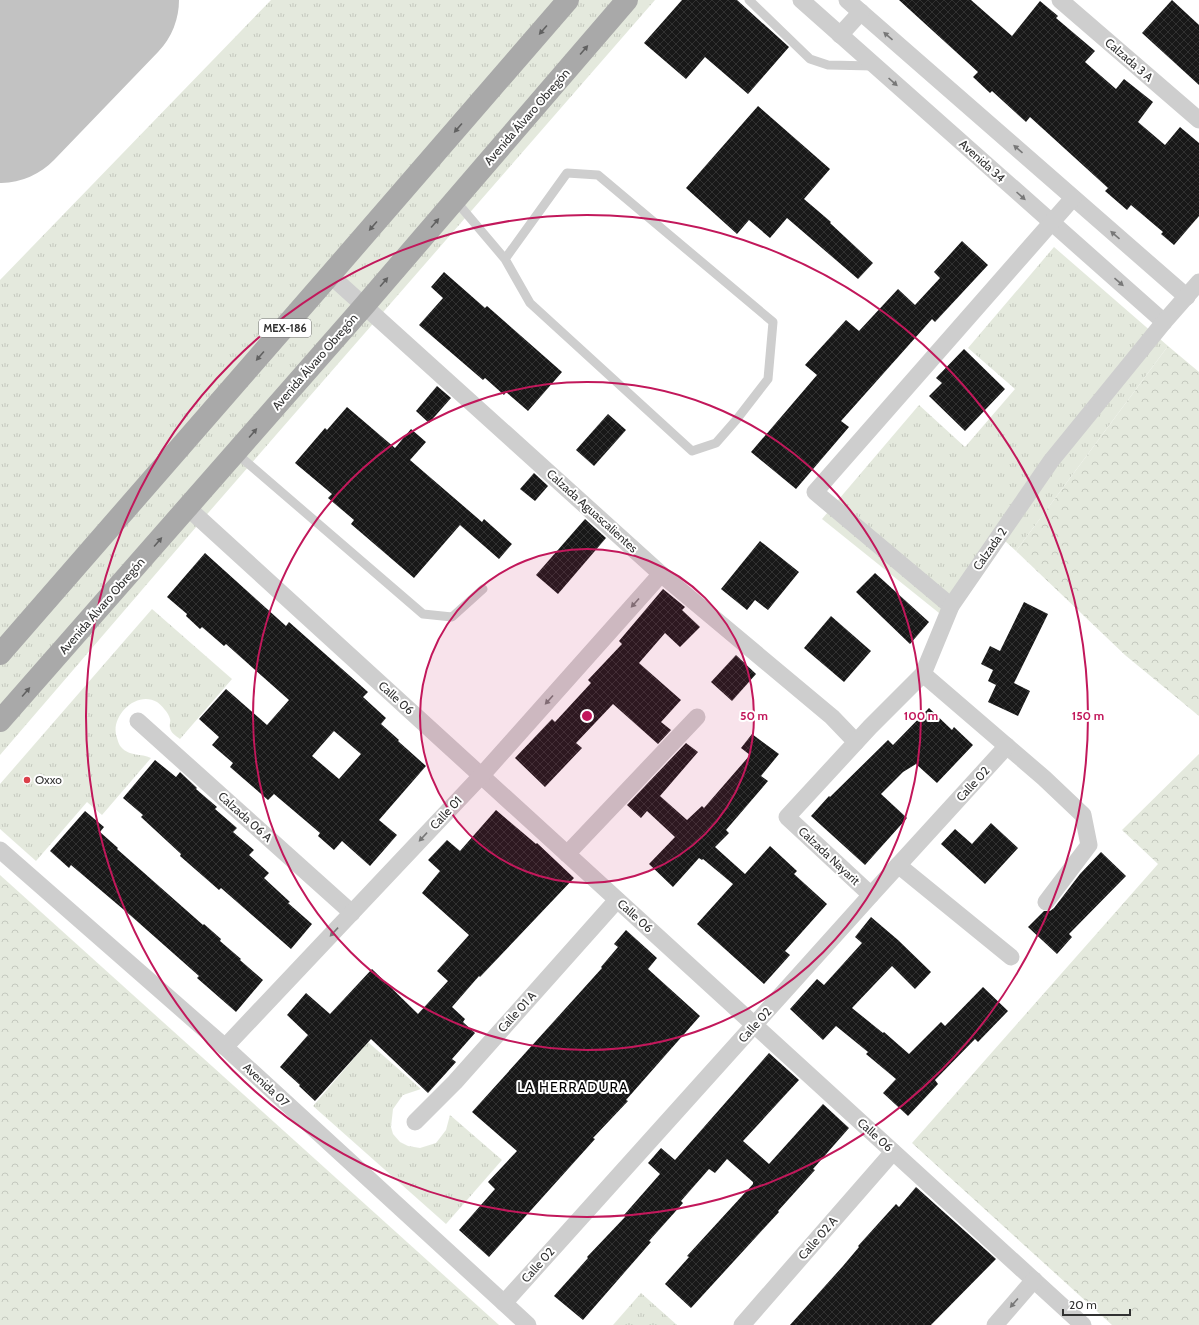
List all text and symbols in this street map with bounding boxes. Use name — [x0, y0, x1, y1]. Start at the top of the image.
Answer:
one-way arrow — [538, 24, 547, 35]
one-way arrow — [883, 31, 893, 41]
street label: Calzada 3 A — [1102, 35, 1157, 85]
one-way arrow — [579, 45, 588, 56]
street label: Avenida Álvaro Obregón — [481, 65, 573, 168]
one-way arrow — [888, 77, 898, 86]
one-way arrow — [453, 123, 462, 133]
street label: Avenida 34 — [956, 136, 1008, 185]
one-way arrow — [1012, 145, 1023, 154]
one-way arrow — [1016, 192, 1026, 201]
one-way arrow — [430, 219, 439, 228]
one-way arrow — [368, 221, 377, 232]
one-way arrow — [1110, 230, 1121, 239]
one-way arrow — [380, 277, 389, 288]
one-way arrow — [1113, 278, 1124, 287]
street label: Avenida Álvaro Obregón — [269, 310, 361, 413]
road number: MEX-186 — [259, 319, 311, 337]
one-way arrow — [255, 351, 265, 361]
one-way arrow — [248, 428, 257, 438]
street label: Calzada Aguascalientes — [544, 466, 641, 555]
street label: Calzada 2 — [969, 524, 1010, 573]
one-way arrow — [153, 537, 162, 546]
street label: Avenida Álvaro Obregón — [56, 554, 148, 657]
one-way arrow — [631, 598, 640, 608]
street label: Calle 06 — [375, 678, 417, 718]
one-way arrow — [21, 686, 30, 697]
one-way arrow — [544, 695, 553, 705]
text: 50 m — [740, 708, 768, 723]
text: 100 m — [904, 708, 938, 723]
text: 150 m — [1072, 708, 1104, 723]
centre of rings — [580, 709, 594, 723]
street label: Calle 02 — [953, 763, 993, 804]
place label: Oxxo — [35, 772, 62, 787]
marker: Oxxo — [22, 775, 32, 785]
street label: Calzada 06 A — [215, 788, 276, 845]
street label: Calle 01 — [427, 793, 465, 832]
street label: Calzada Nayarit — [796, 823, 863, 888]
one-way arrow — [418, 832, 428, 842]
street label: Calle 06 — [614, 896, 656, 936]
one-way arrow — [329, 927, 339, 937]
street label: Calle 01 A — [494, 988, 539, 1035]
street label: Calle 02 — [735, 1004, 774, 1045]
street label: Avenida 07 — [240, 1060, 293, 1110]
district label: LA HERRADURA — [517, 1078, 629, 1096]
street label: Calle 06 — [854, 1115, 896, 1155]
street label: Calle 02 A — [795, 1213, 841, 1262]
street label: Calle 02 — [518, 1244, 557, 1285]
scale bar — [1063, 1291, 1130, 1317]
text: 20 m — [1069, 1297, 1097, 1312]
one-way arrow — [1010, 1298, 1019, 1307]

